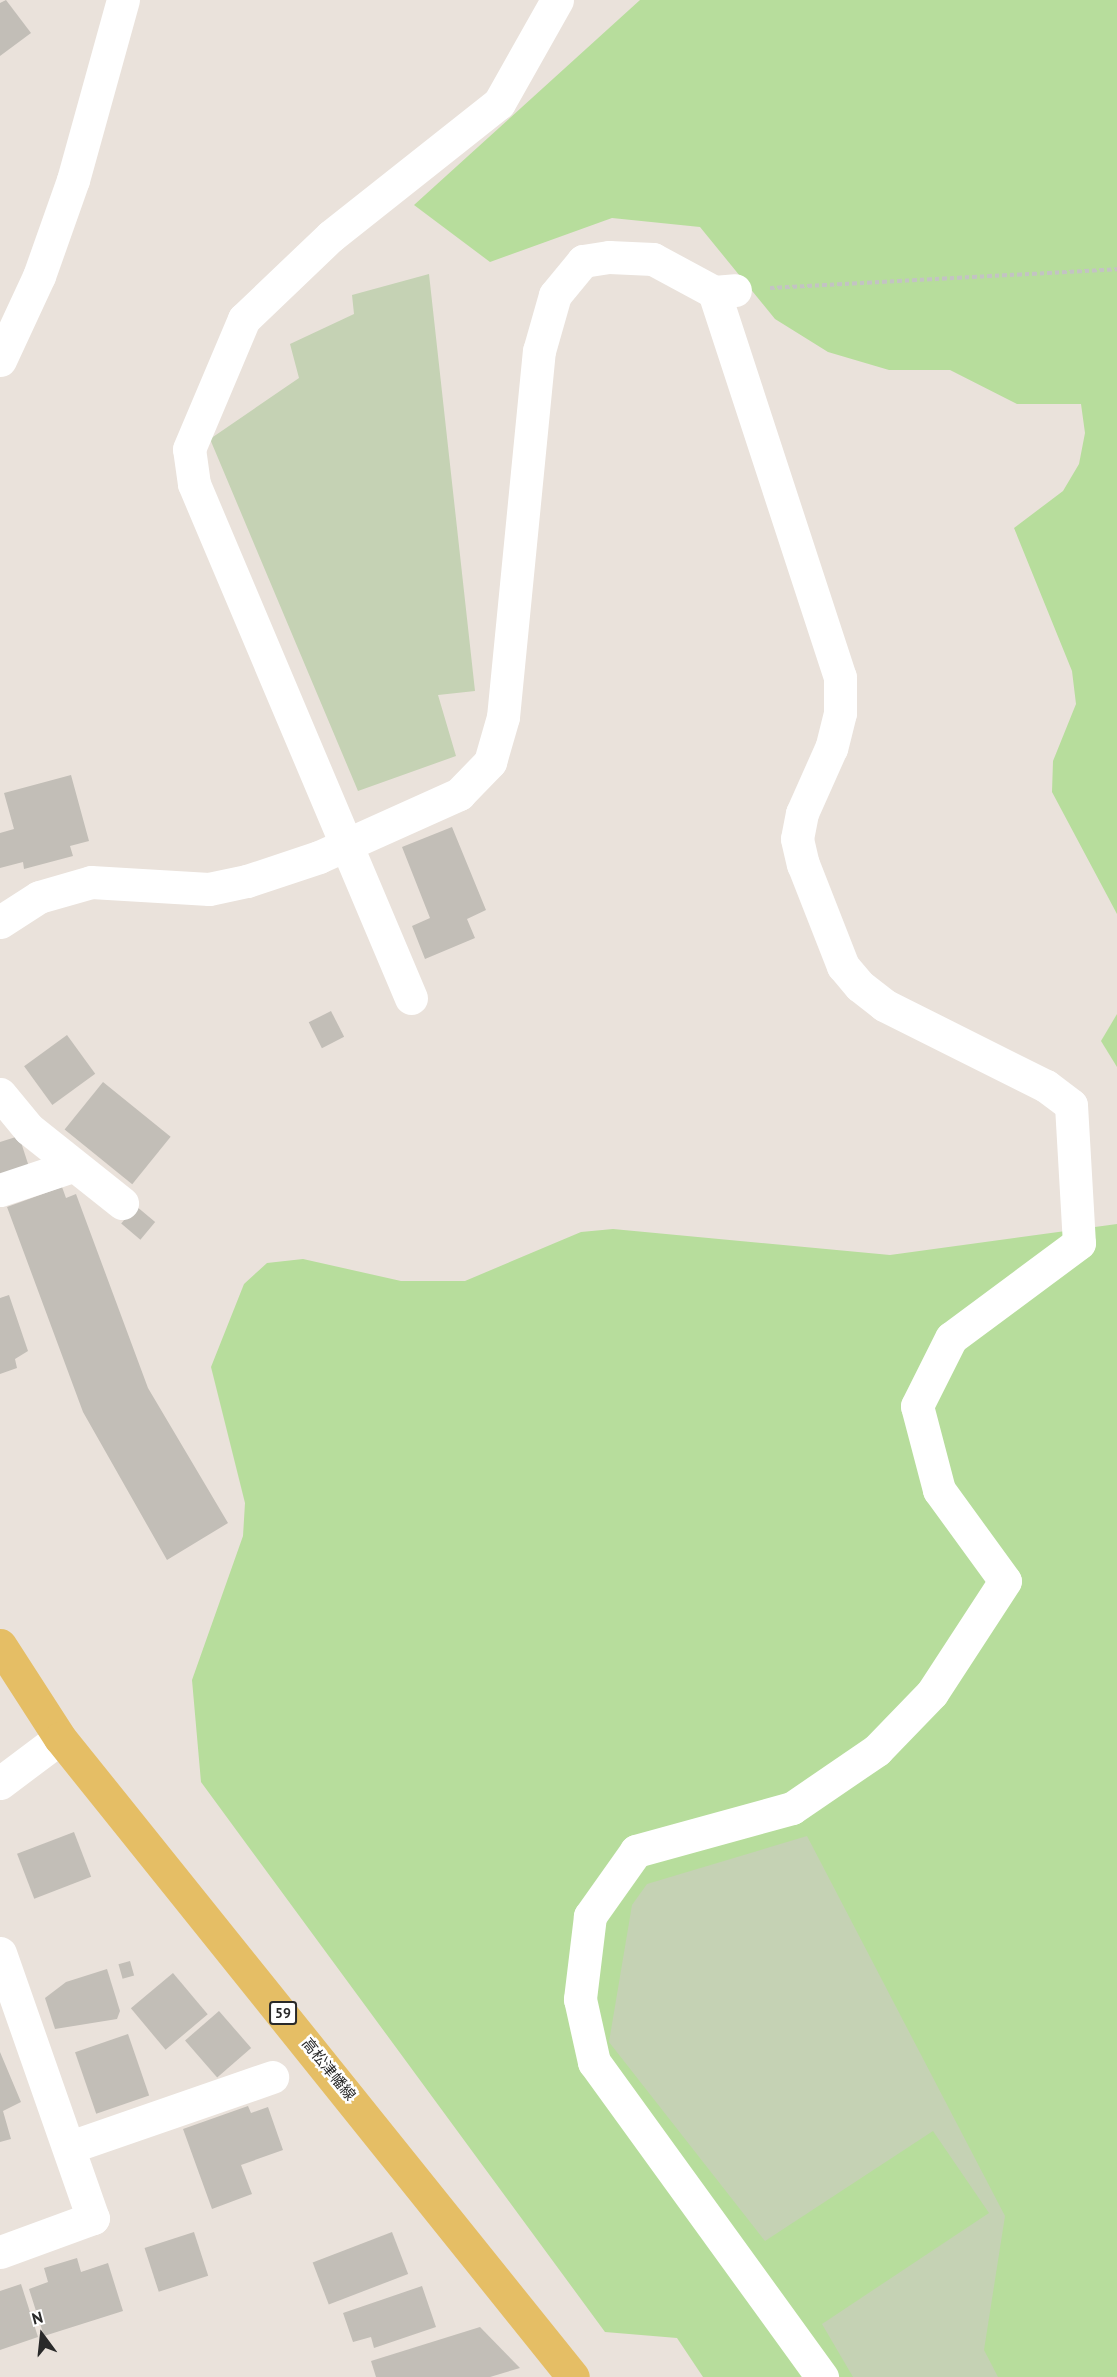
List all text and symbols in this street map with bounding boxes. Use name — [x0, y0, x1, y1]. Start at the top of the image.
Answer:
road number: 59 — [268, 2002, 298, 2024]
street label: 高松津幡線 — [298, 2034, 360, 2104]
north arrow — [12, 2305, 72, 2365]
text: N — [30, 2307, 45, 2329]

